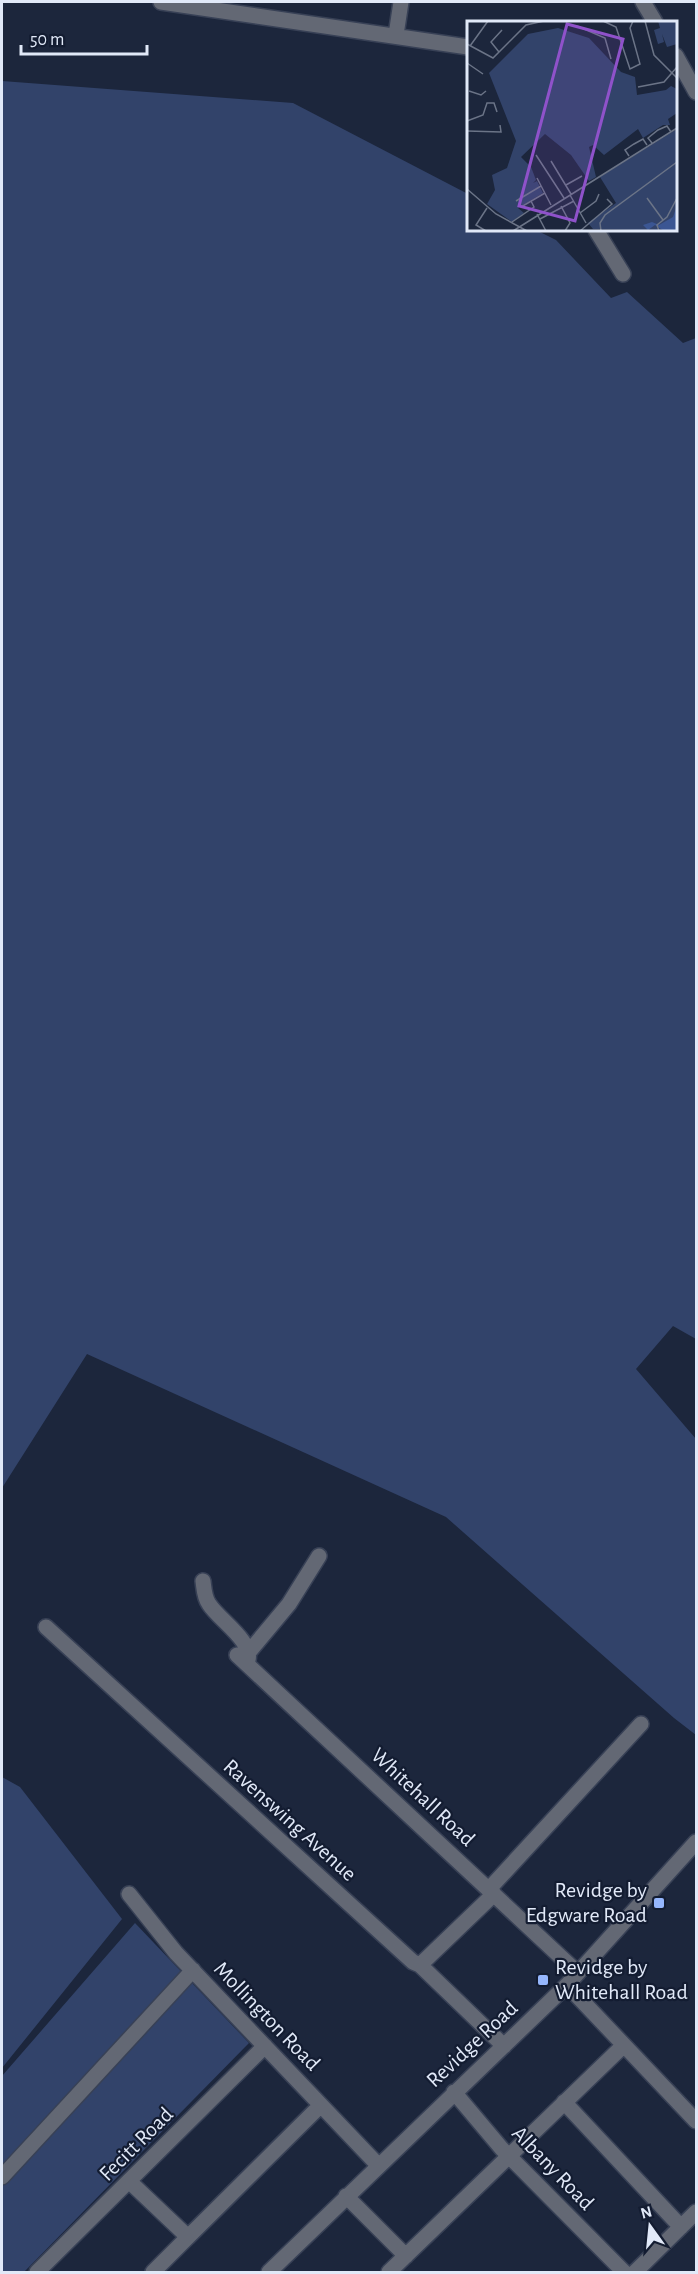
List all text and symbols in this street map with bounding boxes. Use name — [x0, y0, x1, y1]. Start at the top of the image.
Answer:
scale bar — [21, 18, 147, 56]
inset map — [467, 21, 677, 231]
text: 50 m — [30, 31, 64, 49]
street label: Whitehall Road — [367, 1744, 479, 1850]
street label: Ravenswing Avenue — [219, 1755, 361, 1885]
place label: Revidge by Edgware Road — [526, 1879, 648, 1926]
marker: Revidge by Edgware Road — [652, 1896, 666, 1910]
place label: Revidge by Whitehall Road — [555, 1956, 688, 2003]
street label: Mollington Road — [210, 1957, 324, 2075]
marker: Revidge by Whitehall Road — [536, 1973, 550, 1987]
street label: Revidge Road — [422, 1996, 522, 2092]
street label: Fecitt Road — [95, 2103, 177, 2185]
street label: Albany Road — [508, 2122, 598, 2214]
north arrow — [620, 2196, 680, 2256]
text: N — [639, 2203, 654, 2222]

